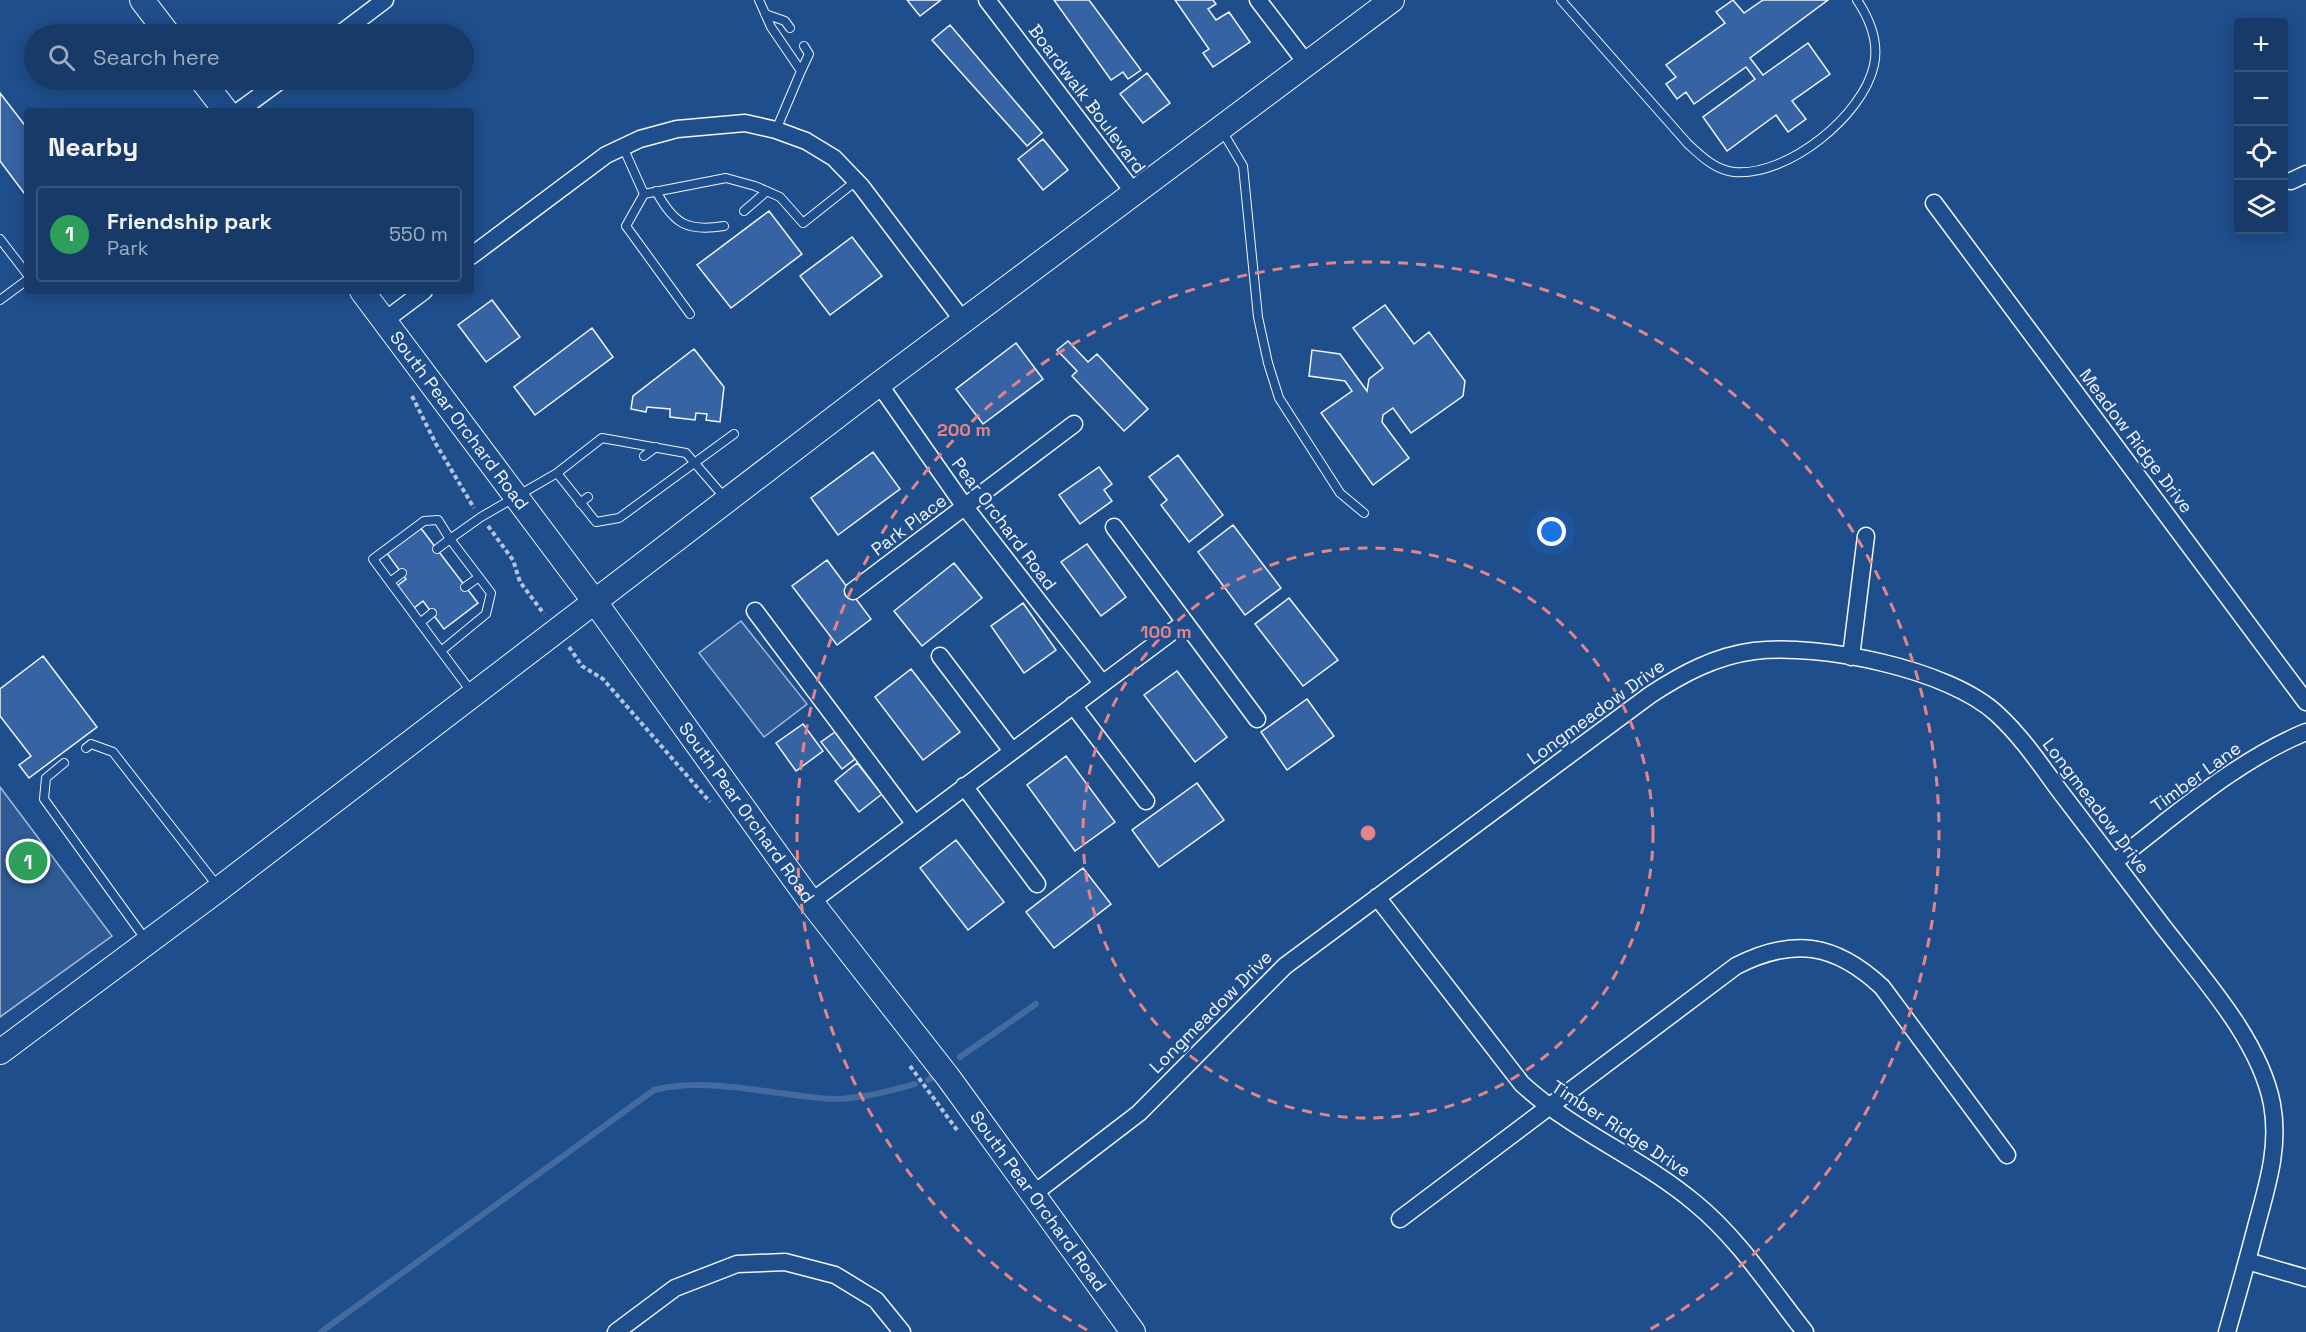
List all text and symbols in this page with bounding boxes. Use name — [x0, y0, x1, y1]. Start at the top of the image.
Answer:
map controls — [2234, 18, 2288, 234]
button: + — [2234, 18, 2288, 72]
street label: Boardwalk Boulevard — [1024, 19, 1151, 178]
search box — [24, 24, 474, 90]
icon: search — [45, 41, 78, 74]
text: Search here — [93, 43, 220, 71]
button: − — [2234, 72, 2288, 126]
button: locate — [2234, 126, 2288, 180]
text: Nearby — [48, 130, 138, 164]
button: layers — [2234, 180, 2288, 234]
text: Friendship park — [107, 207, 272, 235]
text: 1 — [65, 221, 74, 247]
text: 550 m — [389, 221, 448, 247]
text: Park — [107, 235, 149, 261]
street label: South Pear Orchard Road — [385, 326, 534, 514]
street label: Meadow Ridge Drive — [2074, 364, 2198, 518]
text: 200 m — [937, 418, 991, 441]
street label: Pear Orchard Road — [947, 453, 1062, 595]
street label: Park Place — [866, 489, 951, 561]
your location — [1537, 517, 1566, 546]
text: 100 m — [1140, 620, 1192, 643]
street label: Longmeadow Drive — [1522, 654, 1669, 769]
street label: South Pear Orchard Road — [674, 717, 820, 907]
street label: Longmeadow Drive — [2038, 733, 2155, 878]
street label: Timber Lane — [2146, 736, 2245, 817]
centre of rings — [1358, 823, 1378, 843]
pin: 1 — [9, 838, 48, 884]
street label: Longmeadow Drive — [1144, 945, 1277, 1078]
street label: Timber Ridge Drive — [1547, 1075, 1695, 1182]
street label: South Pear Orchard Road — [965, 1106, 1112, 1296]

